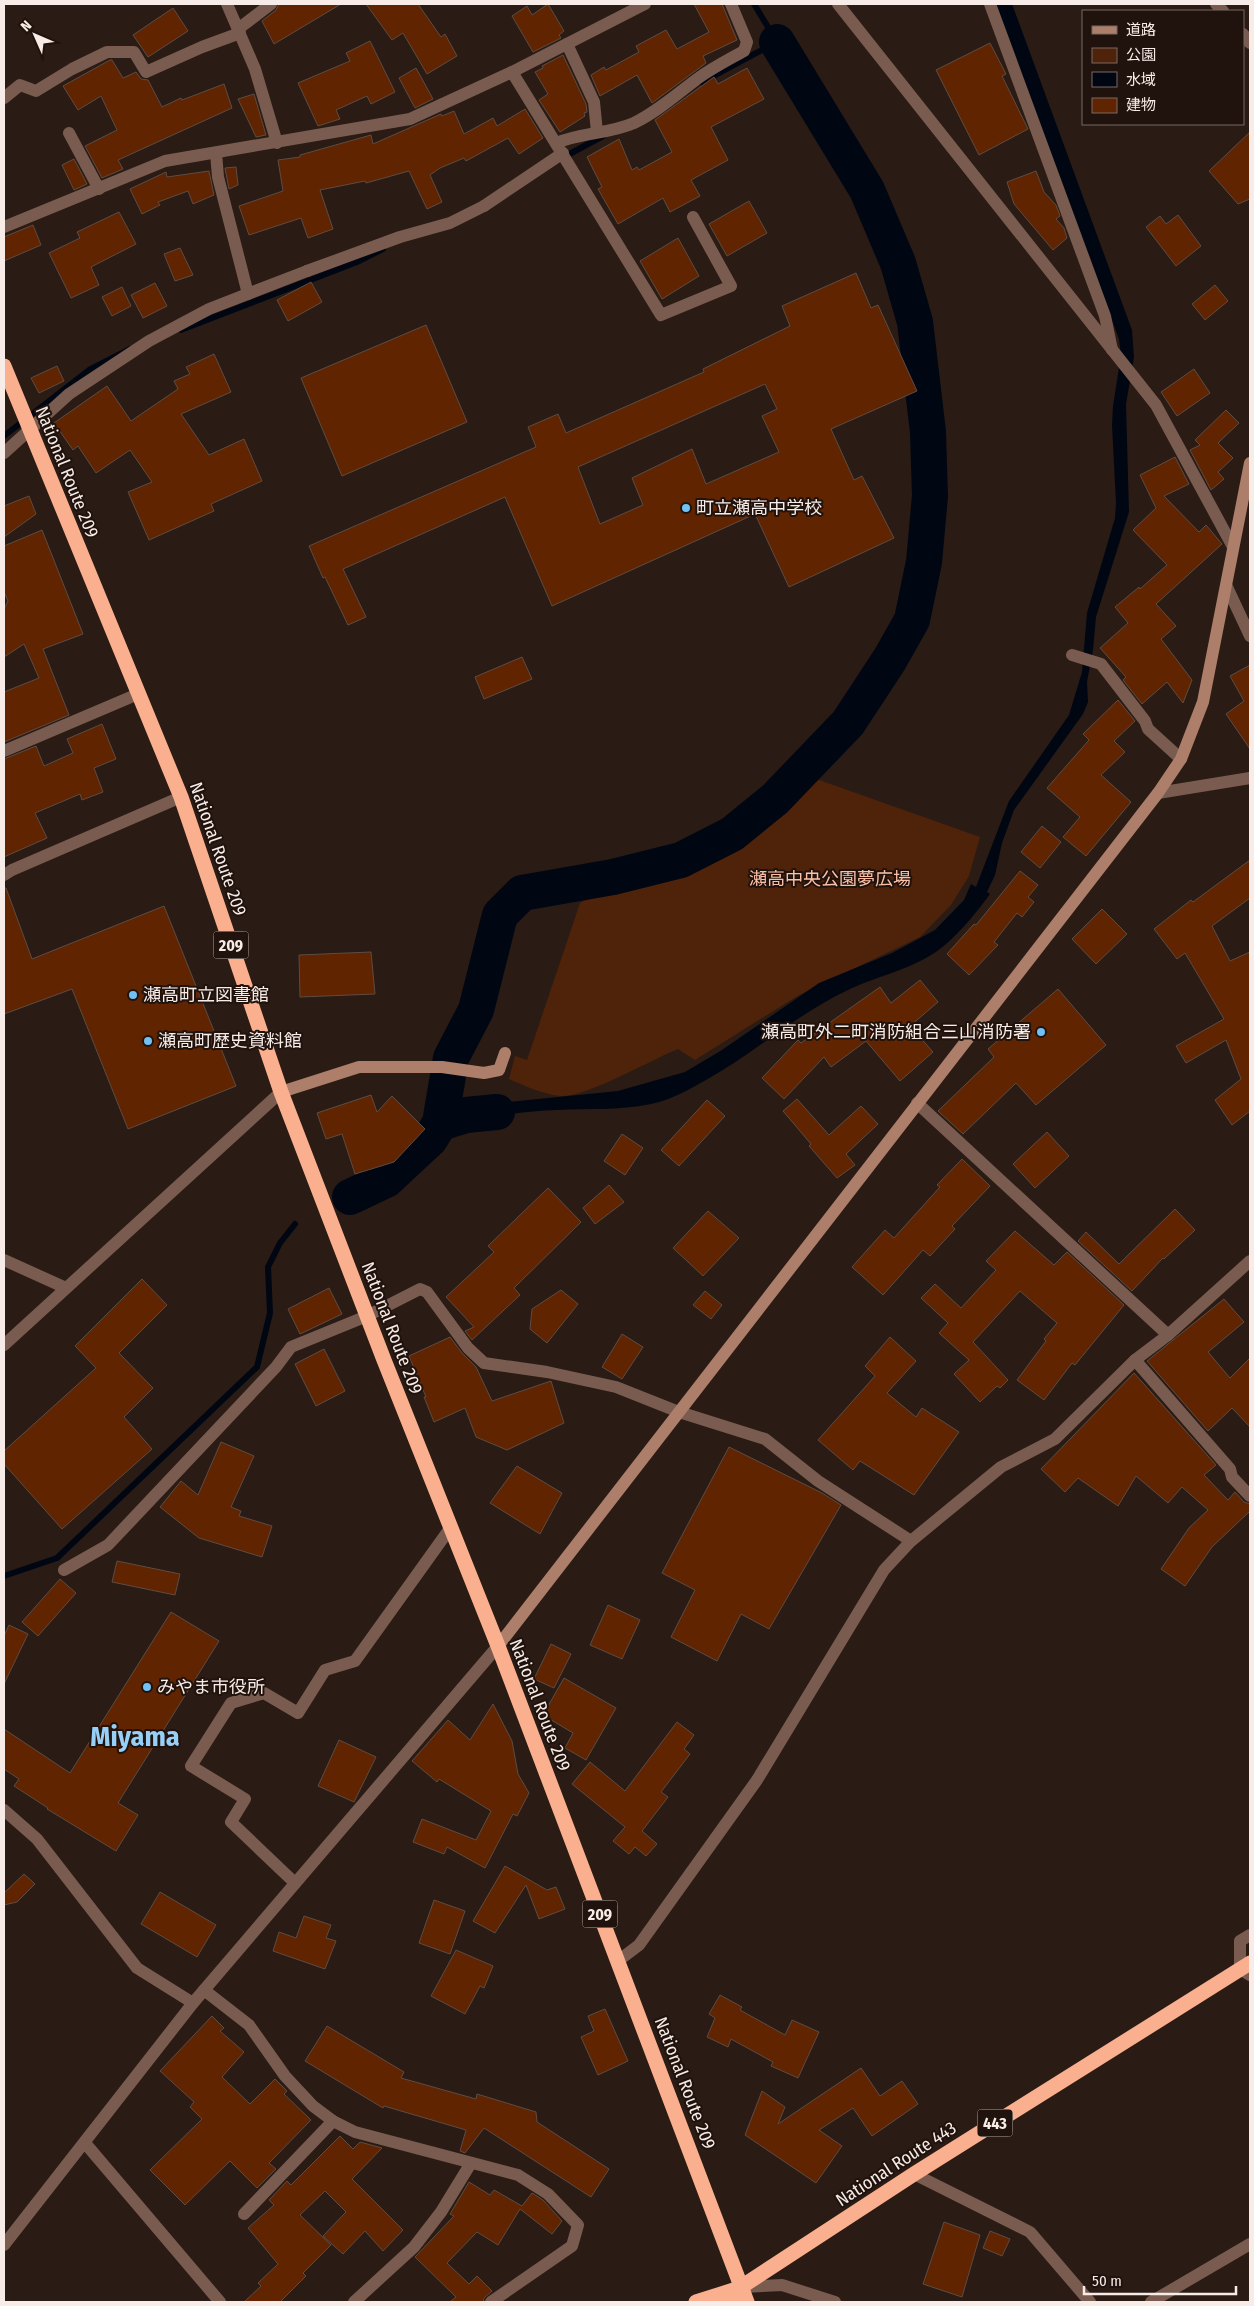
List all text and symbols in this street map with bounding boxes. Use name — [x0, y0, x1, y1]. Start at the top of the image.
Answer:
north arrow — [10, 10, 60, 60]
legend — [1082, 10, 1244, 125]
text: N — [17, 17, 35, 35]
text: 道路 — [1126, 21, 1156, 39]
text: 公園 — [1126, 46, 1156, 64]
text: 水域 — [1126, 71, 1156, 89]
text: 建物 — [1126, 96, 1156, 114]
street label: National Route 209 — [31, 403, 103, 541]
place label: 町立瀬高中学校 — [696, 497, 822, 519]
marker: 町立瀬高中学校 — [680, 502, 692, 514]
street label: National Route 209 — [185, 779, 251, 919]
park label: 瀬高中央公園夢広場 — [749, 868, 911, 890]
road number: 209 — [214, 932, 248, 958]
place label: 瀬高町立図書館 — [143, 984, 269, 1006]
marker: 瀬高町立図書館 — [127, 989, 139, 1001]
place label: 瀬高町外二町消防組合三山消防署 — [761, 1021, 1031, 1043]
marker: 瀬高町外二町消防組合三山消防署 — [1035, 1026, 1047, 1038]
place label: 瀬高町歴史資料館 — [158, 1030, 302, 1052]
marker: 瀬高町歴史資料館 — [142, 1035, 154, 1047]
street label: National Route 209 — [357, 1259, 427, 1397]
street label: National Route 209 — [505, 1636, 575, 1774]
place label: みやま市役所 — [157, 1676, 265, 1698]
marker: みやま市役所 — [141, 1681, 153, 1693]
district label: Miyama — [90, 1720, 180, 1753]
road number: 209 — [582, 1900, 618, 1928]
street label: National Route 209 — [650, 2014, 720, 2152]
road number: 443 — [978, 2110, 1012, 2136]
street label: National Route 443 — [832, 2117, 960, 2211]
scale bar — [1084, 2264, 1236, 2296]
text: 50 m — [1092, 2272, 1122, 2290]

